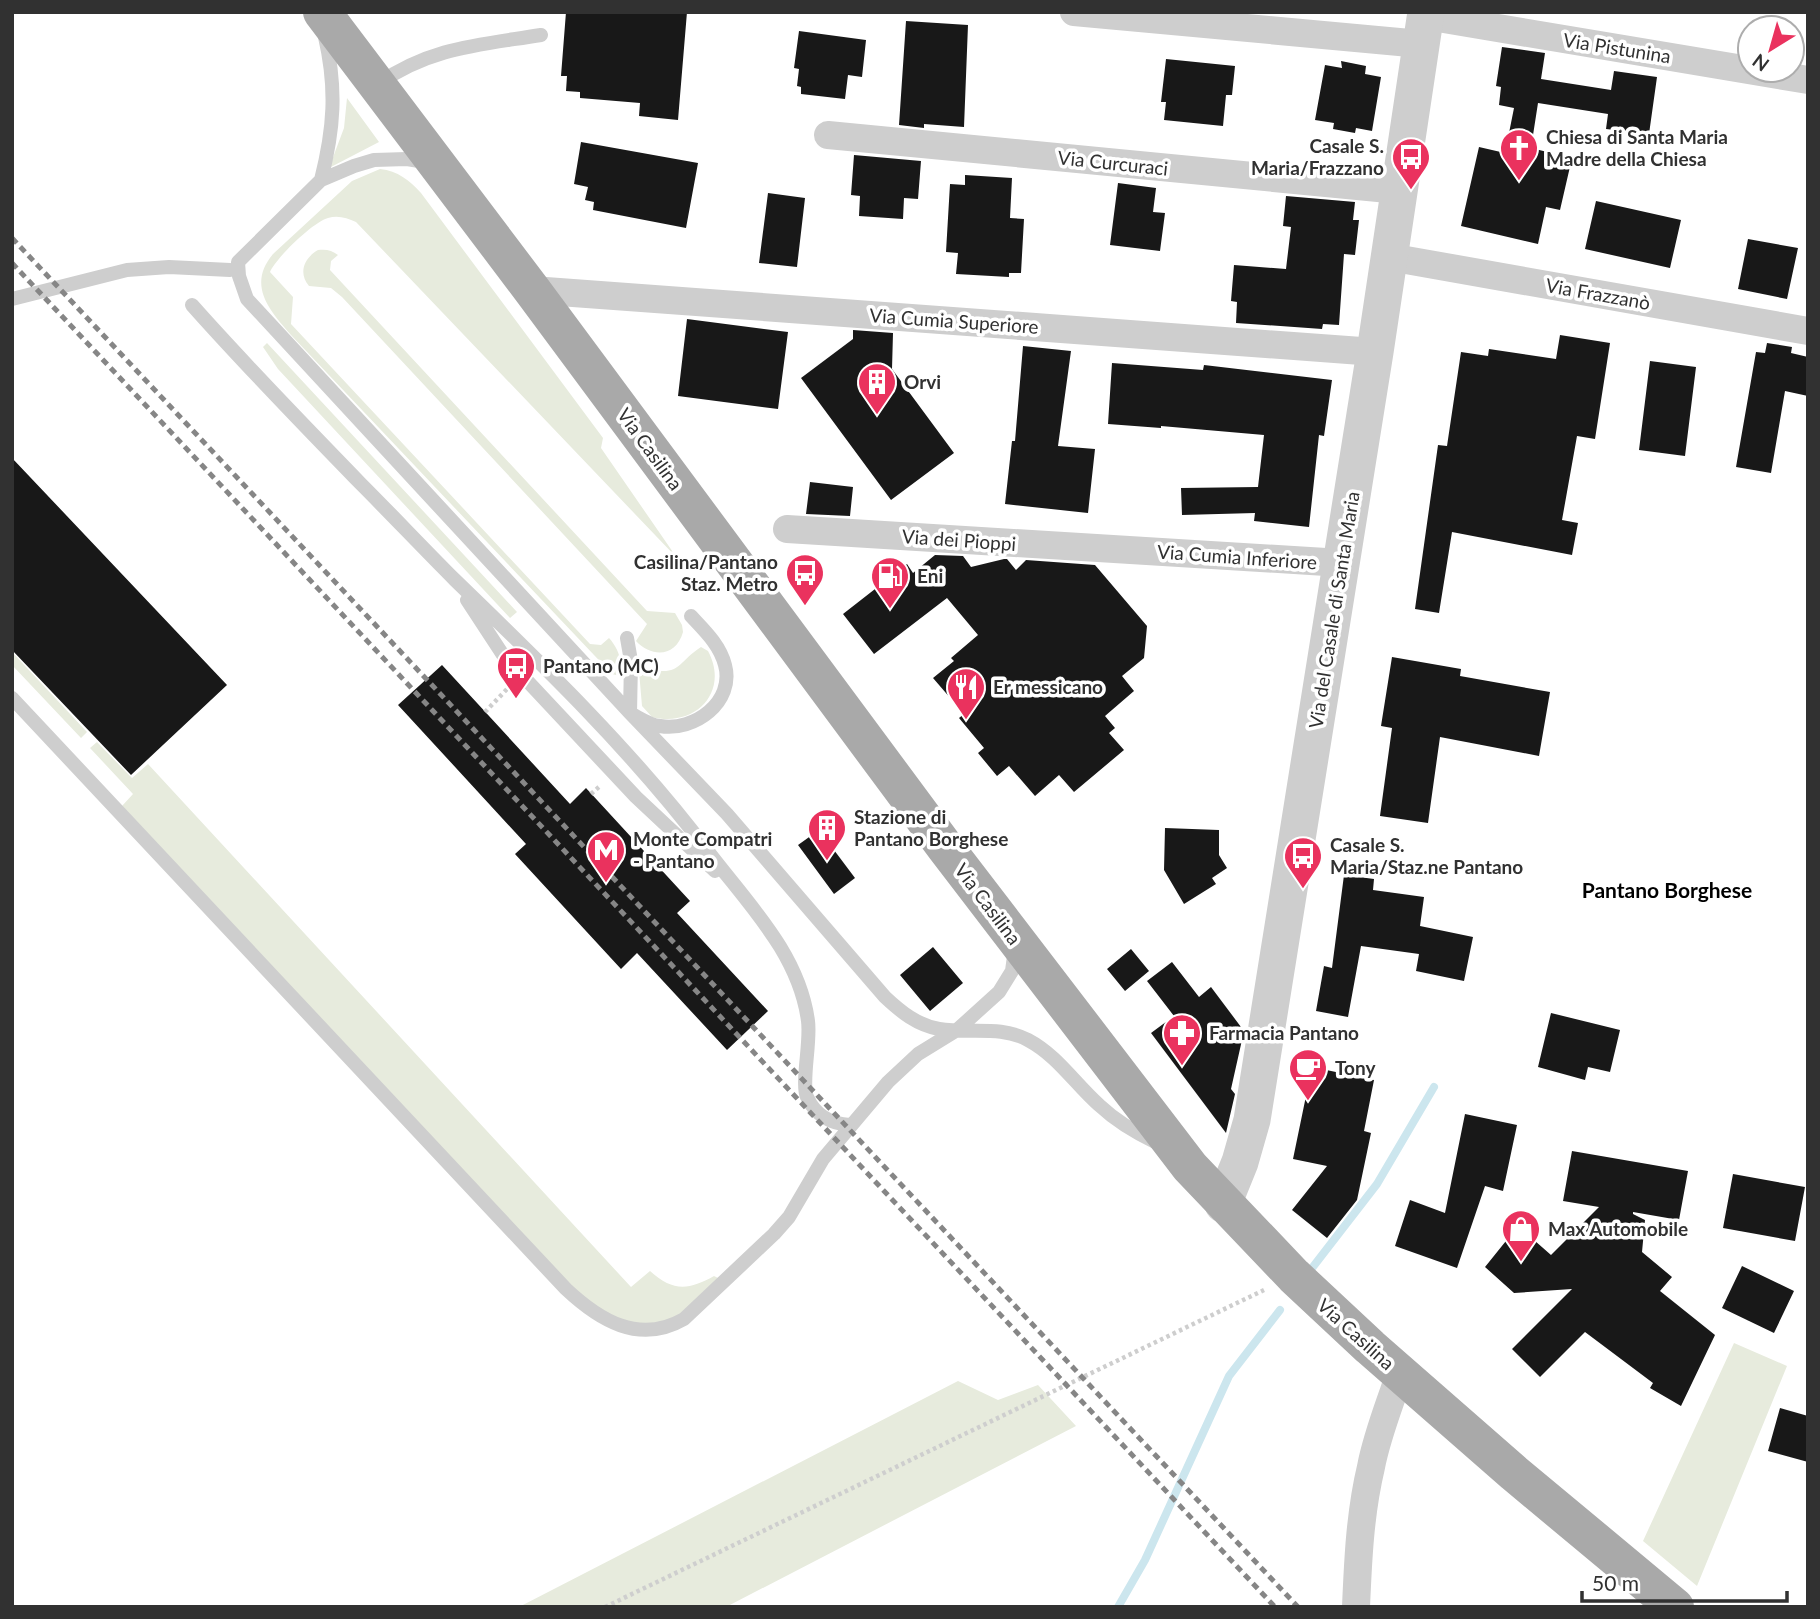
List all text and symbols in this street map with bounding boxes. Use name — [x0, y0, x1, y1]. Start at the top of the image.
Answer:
north arrow — [1736, 14, 1806, 84]
street label: Via Pistunina — [1562, 28, 1672, 67]
text: N — [1748, 49, 1773, 77]
place label: Chiesa di Santa Maria Madre della Chiesa — [1546, 125, 1728, 170]
church icon: Chiesa di Santa Maria Madre della Chiesa — [1498, 127, 1540, 182]
place label: Casale S. Maria/Frazzano — [1251, 134, 1384, 179]
bus stop icon: Casale S. Maria/Frazzano — [1390, 136, 1432, 191]
street label: Via Curcuraci — [1057, 145, 1169, 180]
street label: Via Frazzanò — [1544, 273, 1652, 314]
street label: Via Cumia Superiore — [869, 303, 1039, 338]
building icon: Orvi — [856, 361, 898, 416]
place label: Orvi — [904, 370, 941, 393]
street label: Via Casilina — [613, 403, 688, 494]
street label: Via del Casale di Santa Maria — [1303, 490, 1364, 730]
street label: Via dei Pioppi — [901, 524, 1017, 555]
street label: Via Cumia Inferiore — [1156, 539, 1318, 574]
place label: Casilina/Pantano Staz. Metro — [634, 550, 778, 595]
bus stop icon: Casilina/Pantano Staz. Metro — [784, 552, 826, 607]
fuel station icon: Eni — [869, 555, 911, 610]
place label: Eni — [917, 564, 943, 587]
bus stop icon: Pantano (MC) — [495, 645, 537, 700]
place label: Pantano (MC) — [543, 654, 659, 677]
restaurant icon: Er messicano — [945, 666, 987, 721]
place label: Er messicano — [993, 675, 1103, 698]
place label: Stazione di Pantano Borghese — [854, 805, 1008, 850]
building icon: Stazione di Pantano Borghese — [806, 807, 848, 862]
place label: Monte Compatri - Pantano — [633, 827, 772, 872]
metro station icon: Monte Compatri - Pantano — [585, 829, 627, 884]
place label: Casale S. Maria/Staz.ne Pantano — [1330, 833, 1523, 878]
bus stop icon: Casale S. Maria/Staz.ne Pantano — [1282, 835, 1324, 890]
street label: Via Casilina — [950, 859, 1026, 949]
district label: Pantano Borghese — [1582, 877, 1752, 902]
pharmacy icon: Farmacia Pantano — [1161, 1012, 1203, 1067]
place label: Farmacia Pantano — [1209, 1021, 1359, 1044]
cafe icon: Tony — [1287, 1047, 1329, 1102]
place label: Tony — [1335, 1056, 1376, 1079]
shop icon: Max Automobile — [1500, 1208, 1542, 1263]
place label: Max Automobile — [1548, 1217, 1688, 1240]
street label: Via Casilina — [1313, 1293, 1400, 1374]
scale bar — [1582, 1560, 1787, 1604]
text: 50 m — [1592, 1570, 1639, 1595]

